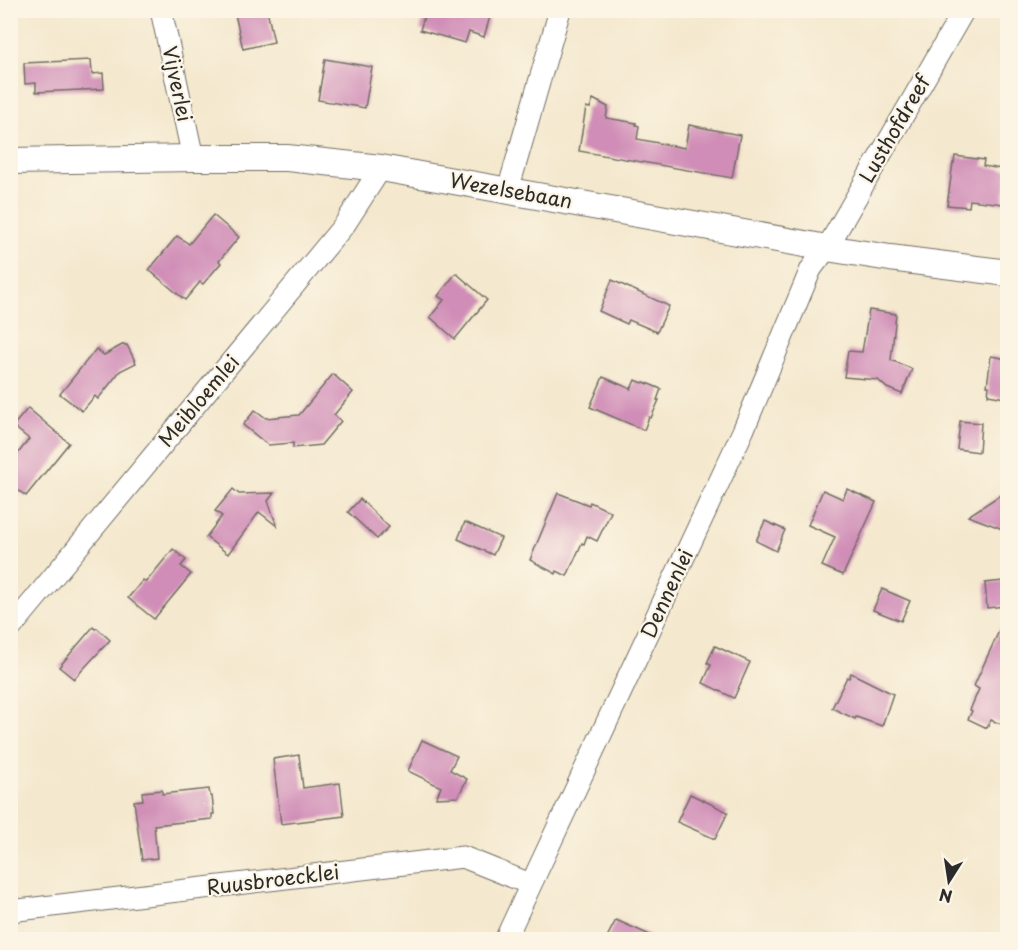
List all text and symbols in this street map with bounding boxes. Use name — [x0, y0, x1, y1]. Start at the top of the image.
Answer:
street label: Vijverlei — [155, 43, 201, 124]
street label: Lusthofdreef — [851, 68, 938, 188]
street label: Wezelsebaan — [447, 164, 575, 216]
street label: Meibloemlei — [151, 348, 246, 453]
street label: Dennenlei — [632, 544, 700, 643]
north arrow — [919, 851, 979, 911]
street label: Ruusbroecklei — [205, 856, 341, 902]
text: N — [937, 884, 954, 910]

